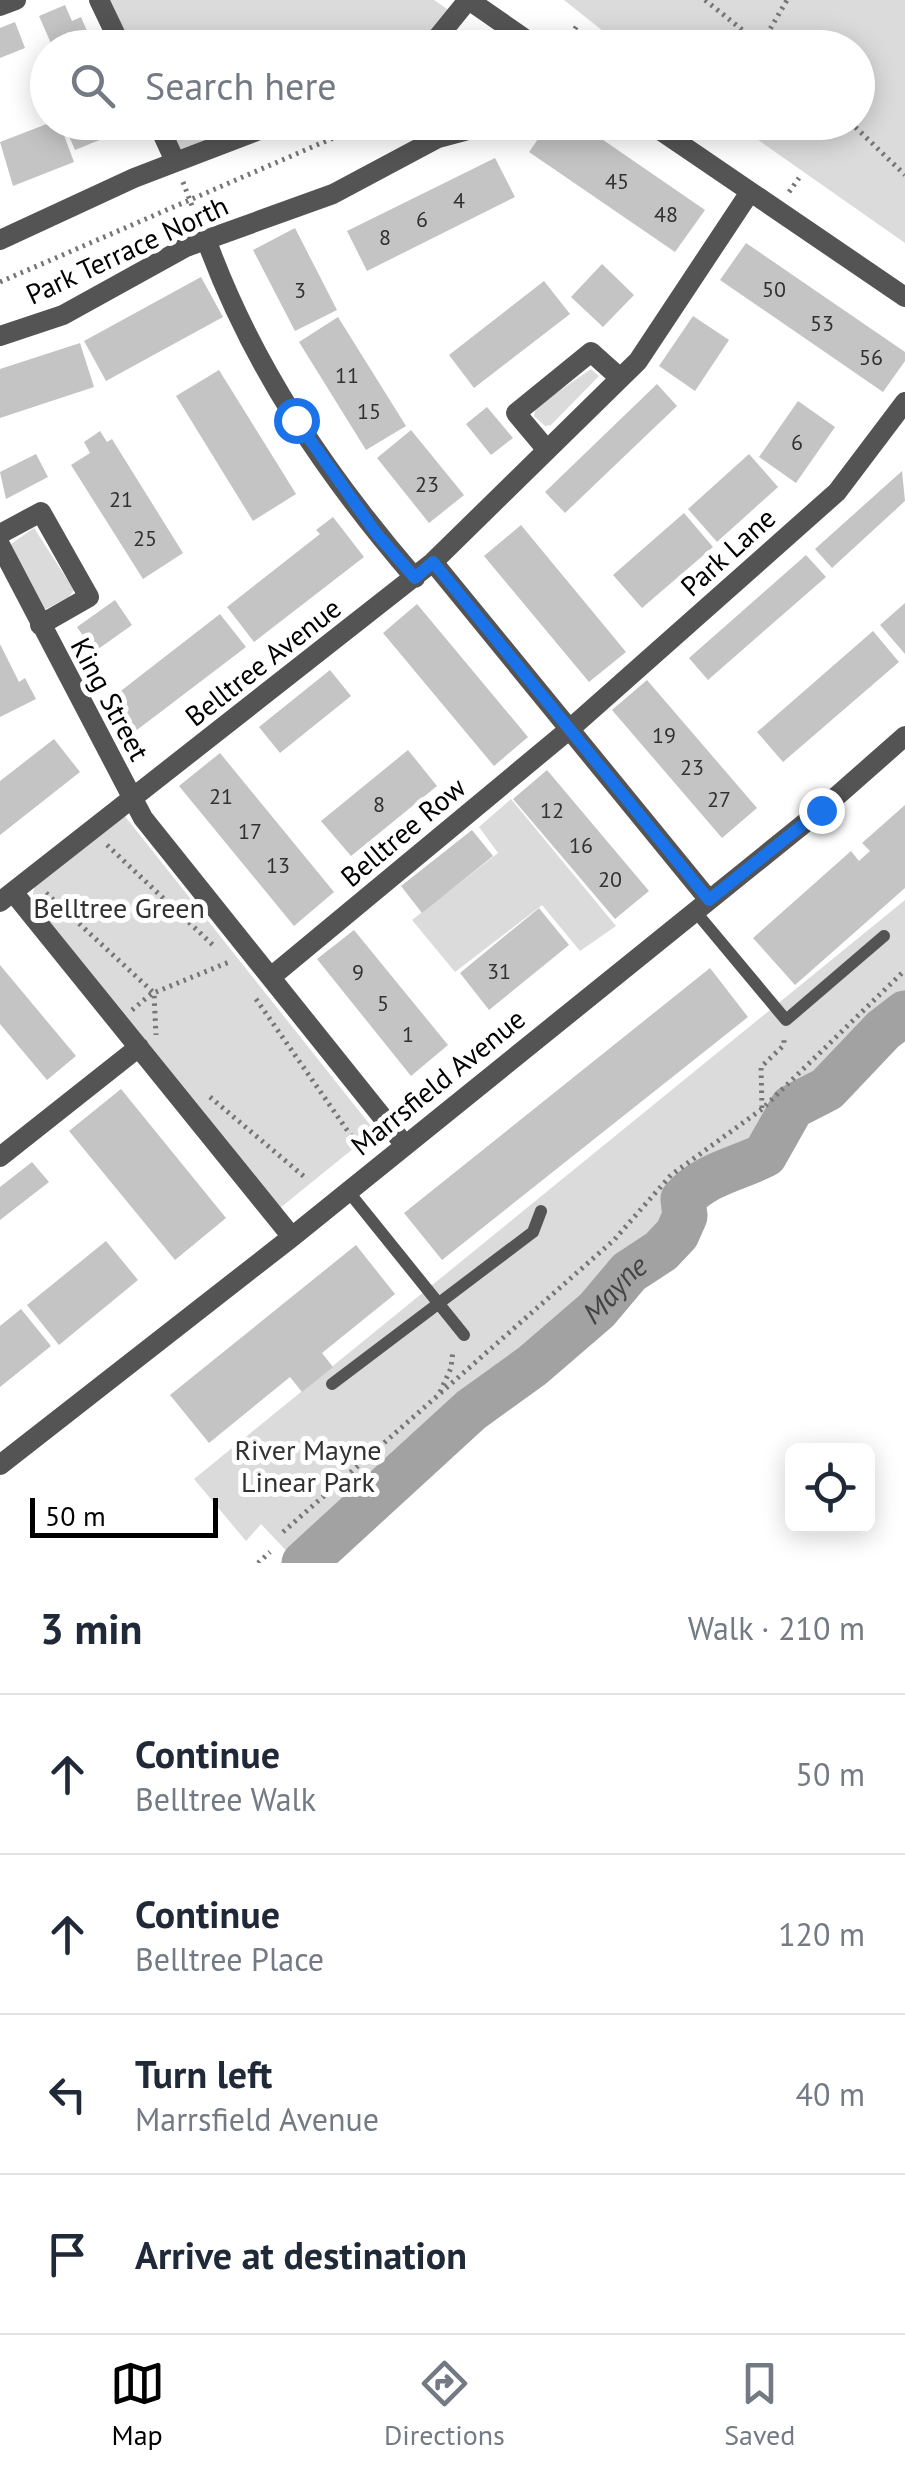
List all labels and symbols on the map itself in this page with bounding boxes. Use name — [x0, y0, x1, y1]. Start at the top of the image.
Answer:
house number: 45 — [605, 167, 629, 195]
street label: Park Terrace North — [20, 186, 234, 313]
house number: 4 — [453, 186, 465, 214]
house number: 48 — [654, 200, 678, 228]
house number: 6 — [416, 205, 428, 233]
house number: 8 — [379, 223, 391, 251]
house number: 50 — [762, 275, 786, 303]
house number: 3 — [294, 276, 306, 304]
house number: 53 — [810, 309, 834, 337]
house number: 56 — [859, 343, 883, 371]
house number: 11 — [335, 361, 359, 389]
house number: 15 — [357, 397, 381, 425]
route start — [274, 398, 320, 444]
house number: 6 — [791, 428, 803, 456]
house number: 23 — [415, 470, 439, 498]
house number: 21 — [109, 485, 133, 513]
street label: Park Lane — [672, 499, 783, 604]
house number: 25 — [133, 524, 157, 552]
street label: Belltree Avenue — [177, 589, 348, 734]
street label: King Street — [63, 631, 158, 767]
house number: 19 — [652, 721, 676, 749]
house number: 23 — [680, 753, 704, 781]
street label: Belltree Row — [333, 768, 473, 895]
house number: 21 — [209, 782, 233, 810]
house number: 27 — [707, 785, 731, 813]
route end — [799, 788, 845, 834]
house number: 8 — [373, 790, 385, 818]
house number: 12 — [540, 796, 564, 824]
house number: 17 — [238, 817, 262, 845]
house number: 16 — [569, 831, 593, 859]
house number: 13 — [266, 851, 290, 879]
house number: 20 — [598, 865, 622, 893]
park label: Belltree Green — [33, 889, 205, 926]
house number: 31 — [487, 957, 511, 985]
house number: 9 — [352, 958, 364, 986]
house number: 5 — [377, 989, 389, 1017]
street label: Marrsfield Avenue — [343, 1000, 532, 1163]
house number: 1 — [402, 1020, 414, 1048]
water label: Mayne — [574, 1245, 654, 1332]
park label: River Mayne Linear Park — [234, 1431, 382, 1500]
scale bar — [30, 1493, 218, 1538]

